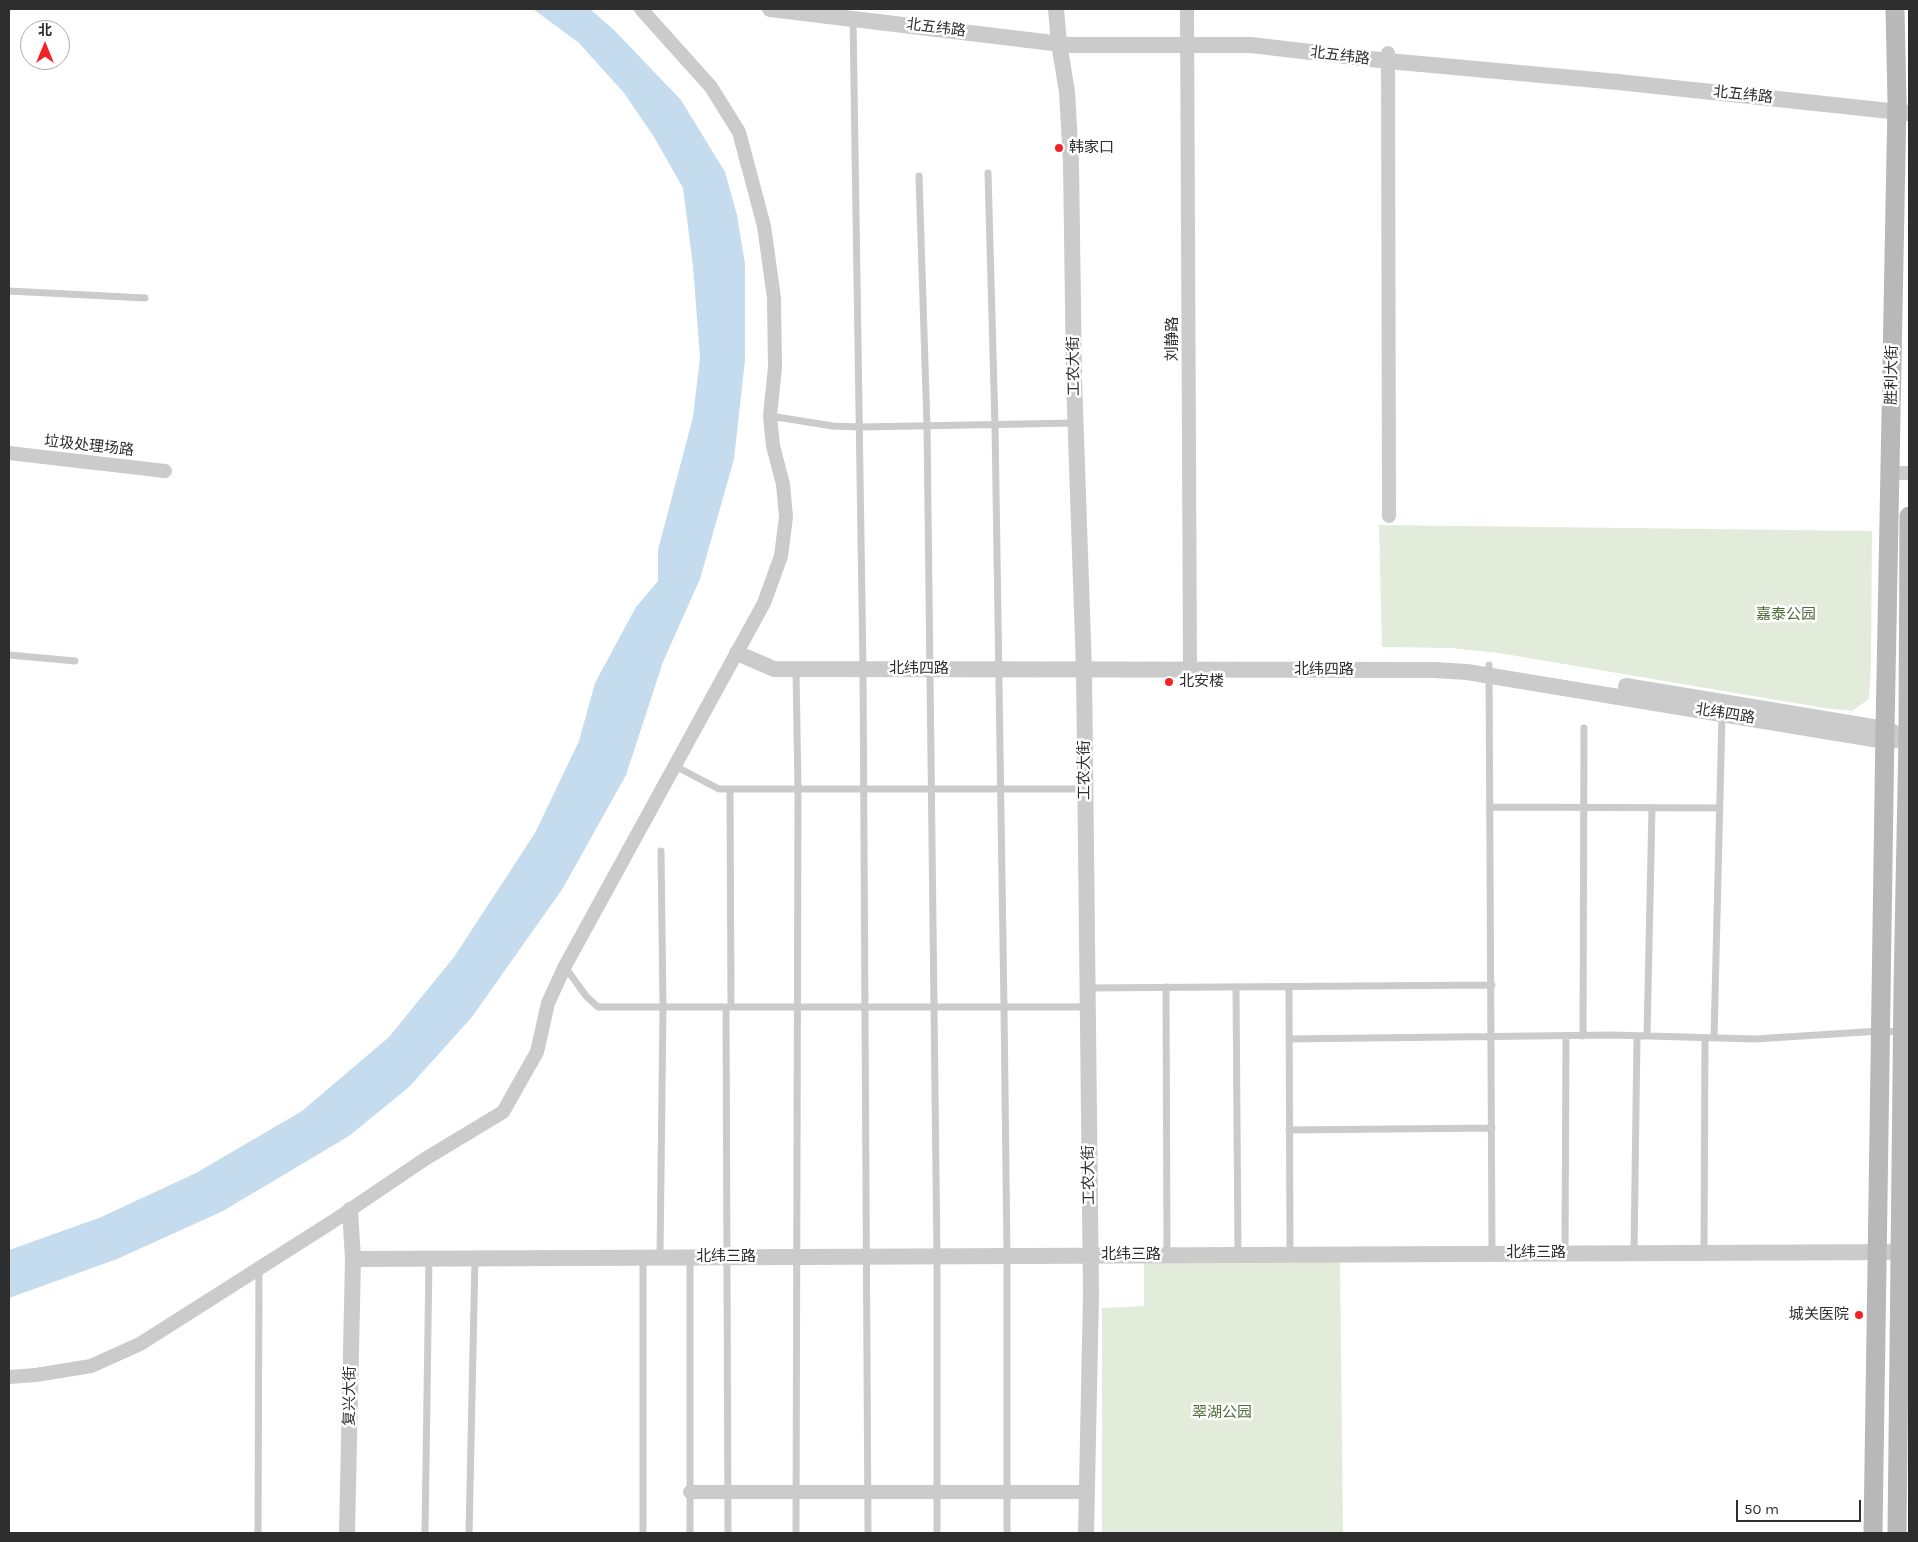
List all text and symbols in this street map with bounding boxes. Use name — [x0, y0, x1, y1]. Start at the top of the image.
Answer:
street label: 北五纬路 — [905, 15, 967, 41]
north arrow — [20, 20, 70, 70]
text: 北 — [38, 22, 52, 39]
street label: 北五纬路 — [1309, 43, 1371, 69]
street label: 北五纬路 — [1712, 83, 1774, 107]
place label: 韩家口 — [1069, 139, 1114, 157]
marker: 韩家口 — [1053, 142, 1065, 154]
street label: 刘静路 — [1164, 317, 1182, 361]
street label: 工农大街 — [1064, 336, 1084, 396]
street label: 胜利大街 — [1882, 345, 1902, 405]
street label: 垃圾处理场路 — [43, 432, 135, 460]
park label: 嘉泰公园 — [1756, 606, 1816, 624]
street label: 北纬四路 — [889, 660, 949, 678]
street label: 北纬四路 — [1294, 661, 1354, 679]
place label: 北安楼 — [1179, 673, 1224, 691]
marker: 北安楼 — [1163, 676, 1175, 688]
street label: 北纬四路 — [1694, 700, 1756, 728]
street label: 工农大街 — [1076, 740, 1094, 800]
street label: 工农大街 — [1079, 1145, 1099, 1205]
street label: 北纬三路 — [1506, 1244, 1566, 1262]
street label: 北纬三路 — [1101, 1246, 1161, 1264]
street label: 北纬三路 — [696, 1248, 756, 1266]
place label: 城关医院 — [1789, 1306, 1849, 1324]
marker: 城关医院 — [1853, 1309, 1865, 1321]
street label: 复兴大街 — [340, 1366, 360, 1426]
park label: 翠湖公园 — [1192, 1404, 1252, 1422]
scale bar — [1738, 1490, 1863, 1522]
text: 50 m — [1744, 1500, 1779, 1518]

